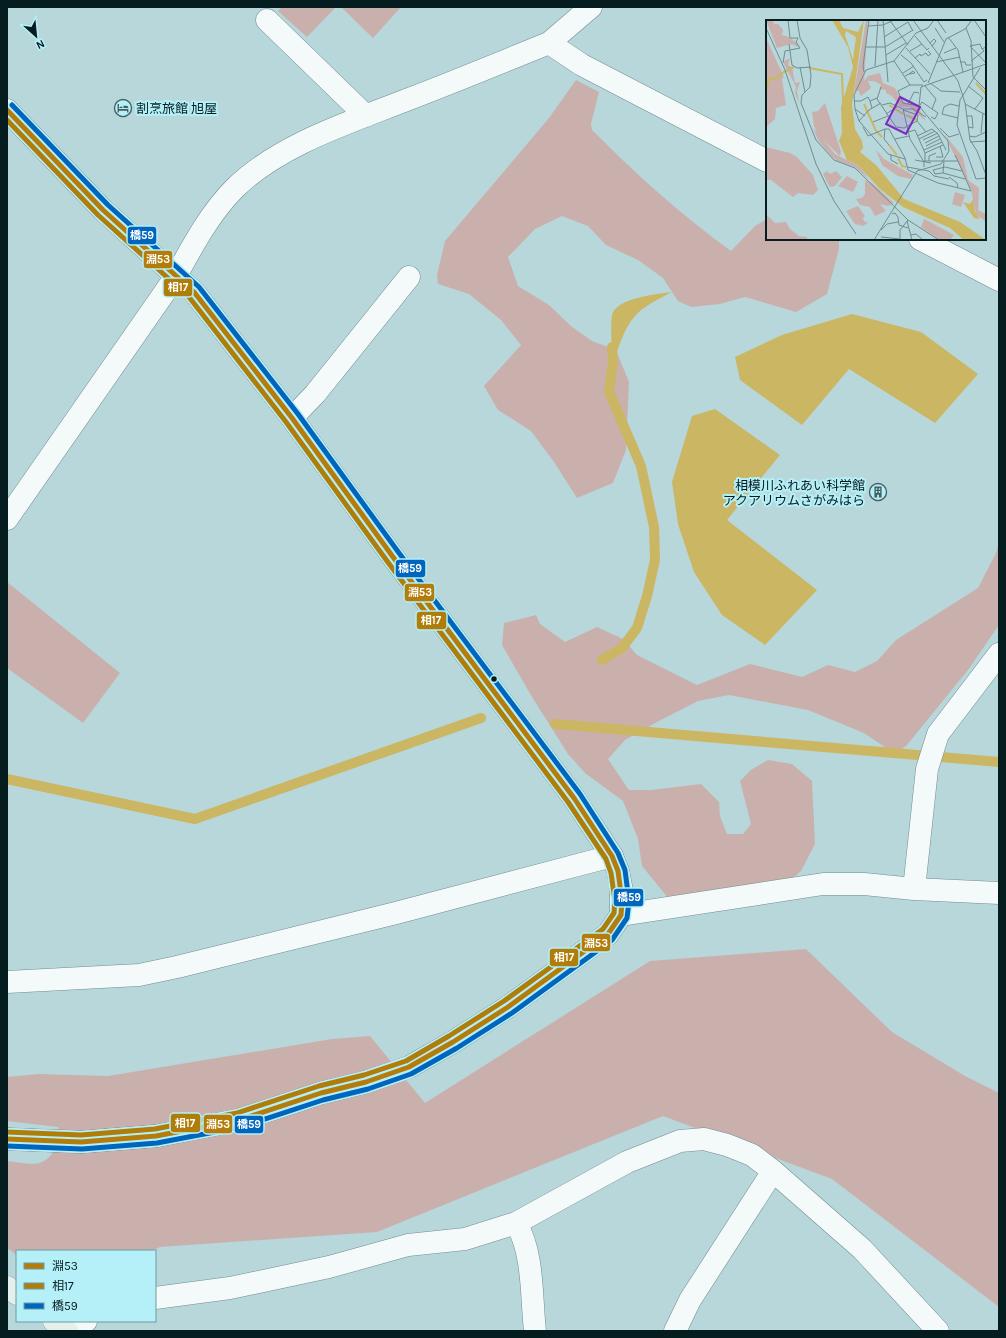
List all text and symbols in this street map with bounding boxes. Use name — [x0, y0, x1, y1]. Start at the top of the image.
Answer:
north arrow — [16, 16, 56, 56]
inset map — [766, 20, 986, 240]
text: N — [34, 37, 47, 52]
hotel icon: 割烹旅館 旭屋 — [113, 98, 133, 118]
place label: 割烹旅館 旭屋 — [136, 101, 217, 116]
line badge: 橋59 — [127, 226, 157, 245]
text: 橋59 — [130, 229, 154, 242]
line badge: 淵53 — [143, 250, 173, 269]
text: 淵53 — [146, 253, 170, 266]
line badge: 相17 — [163, 278, 193, 297]
text: 相17 — [168, 281, 189, 294]
place label: 相模川ふれあい科学館 アクアリウムさがみはら — [723, 478, 865, 508]
building icon: 相模川ふれあい科学館 アクアリウムさがみはら — [868, 482, 888, 502]
line badge: 橋59 — [395, 559, 426, 578]
text: 橋59 — [398, 562, 422, 575]
line badge: 淵53 — [404, 583, 435, 602]
text: 淵53 — [408, 586, 432, 599]
line badge: 相17 — [416, 611, 447, 630]
text: 相17 — [421, 614, 442, 627]
unlabelled marker — [489, 674, 499, 684]
line badge: 橋59 — [613, 888, 644, 907]
text: 橋59 — [617, 891, 641, 904]
line badge: 淵53 — [581, 933, 611, 952]
text: 淵53 — [584, 937, 608, 950]
line badge: 相17 — [549, 948, 579, 967]
text: 相17 — [554, 951, 575, 964]
line badge: 相17 — [170, 1113, 201, 1133]
line badge: 淵53 — [203, 1114, 233, 1134]
line badge: 橋59 — [234, 1115, 264, 1134]
text: 相17 — [175, 1117, 196, 1130]
text: 淵53 — [206, 1118, 230, 1131]
text: 橋59 — [237, 1118, 261, 1131]
legend — [16, 1250, 156, 1322]
text: 淵53 — [52, 1259, 78, 1273]
text: 相17 — [52, 1279, 74, 1293]
text: 橋59 — [52, 1299, 78, 1313]

